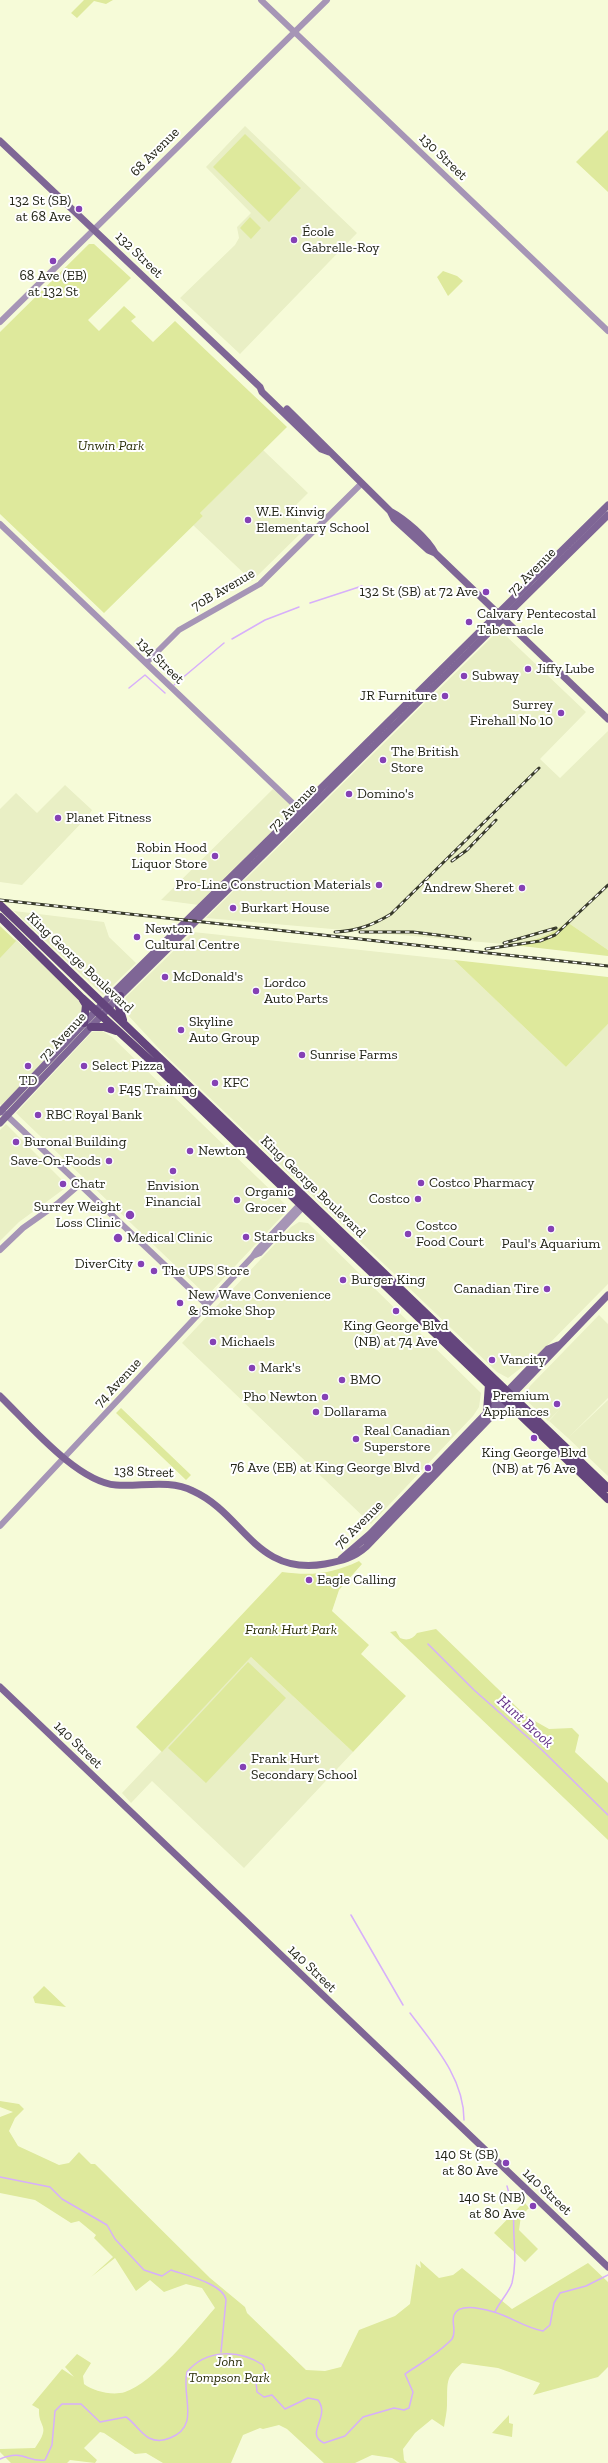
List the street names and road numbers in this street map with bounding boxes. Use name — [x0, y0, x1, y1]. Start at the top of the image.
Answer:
street label: 68 Avenue — [127, 124, 183, 180]
street label: 130 Street — [415, 130, 471, 184]
street label: 132 Street — [112, 228, 166, 282]
street label: 72 Avenue — [504, 544, 560, 600]
street label: 70B Avenue — [188, 565, 258, 615]
street label: 134 Street — [133, 634, 187, 688]
street label: 72 Avenue — [265, 780, 321, 836]
street label: King George Boulevard — [23, 909, 137, 1017]
street label: 72 Avenue — [36, 1009, 90, 1065]
street label: King George Boulevard — [257, 1132, 369, 1242]
street label: 74 Avenue — [91, 1355, 145, 1411]
street label: 138 Street — [114, 1463, 174, 1481]
street label: 76 Avenue — [331, 1497, 387, 1553]
street label: 140 Street — [50, 1718, 106, 1772]
street label: 140 Street — [284, 1942, 340, 1996]
street label: 140 Street — [519, 2165, 575, 2219]

